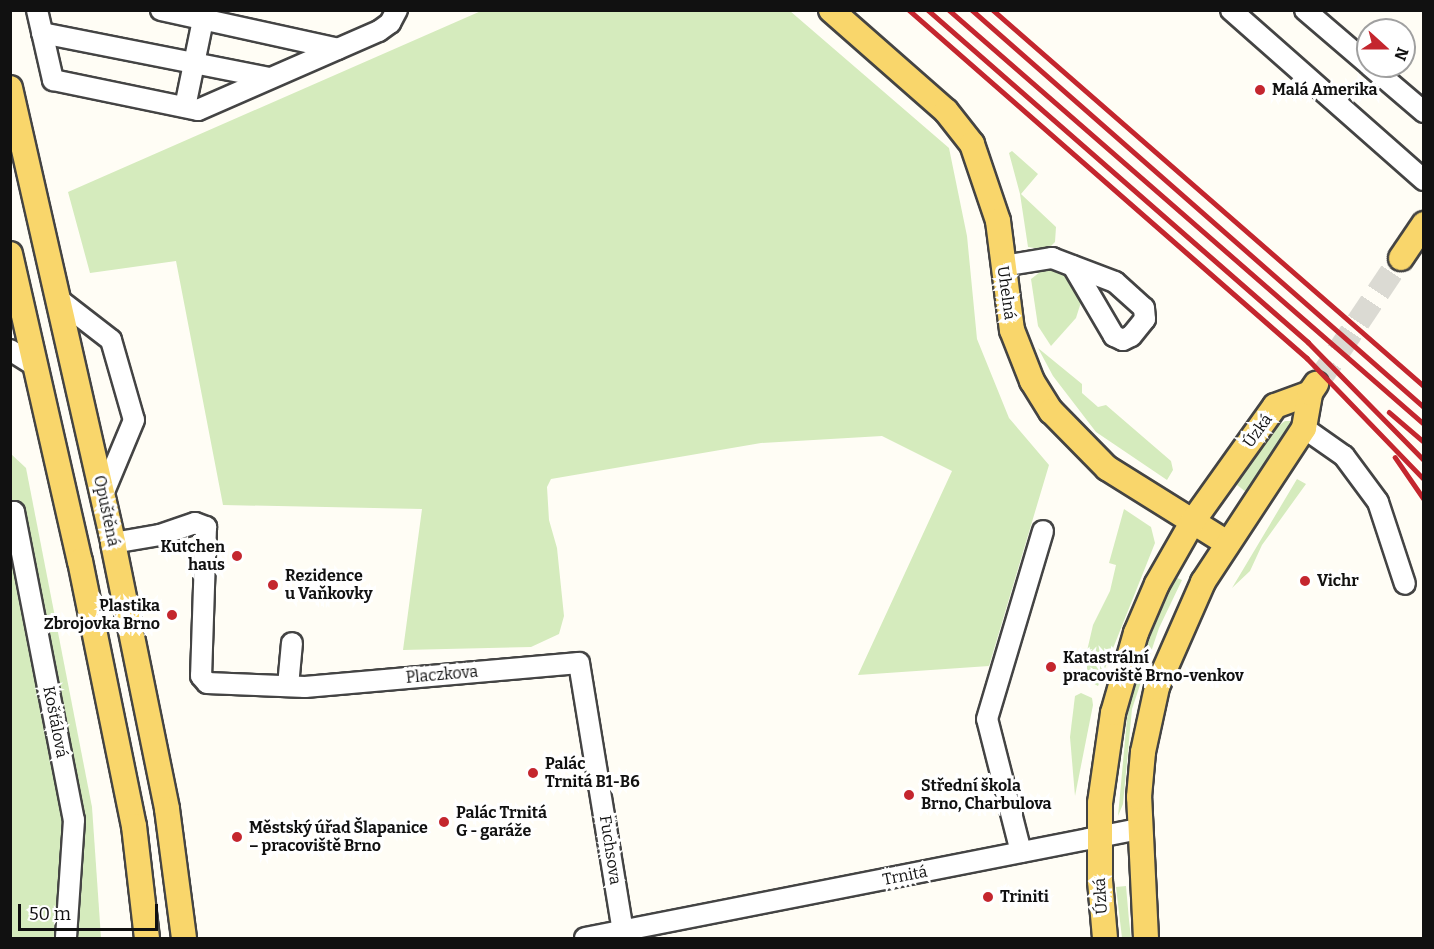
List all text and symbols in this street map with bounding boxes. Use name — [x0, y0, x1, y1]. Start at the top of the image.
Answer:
north arrow — [1356, 18, 1416, 78]
text: N — [1390, 45, 1412, 63]
place label: Malá Amerika — [1272, 80, 1377, 100]
marker: Malá Amerika — [1253, 83, 1267, 97]
street label: Uhelná — [993, 265, 1019, 321]
street label: Úzká — [1239, 411, 1277, 451]
street label: Opuštěná — [89, 474, 123, 548]
place label: Kutchen haus — [160, 537, 225, 575]
marker: Kutchen haus — [230, 549, 244, 563]
place label: Rezidence u Vaňkovky — [285, 566, 373, 604]
place label: Vichr — [1317, 571, 1359, 591]
marker: Vichr — [1298, 574, 1312, 588]
marker: Rezidence u Vaňkovky — [266, 578, 280, 592]
place label: Plastika Zbrojovka Brno — [44, 596, 160, 634]
marker: Plastika Zbrojovka Brno — [165, 608, 179, 622]
place label: Katastrální pracoviště Brno-venkov — [1063, 648, 1244, 686]
marker: Katastrální pracoviště Brno-venkov — [1044, 660, 1058, 674]
street label: Placzkova — [405, 662, 479, 688]
street label: Košťálová — [39, 685, 71, 759]
place label: Palác Trnitá B1-B6 — [545, 754, 640, 792]
marker: Palác Trnitá B1-B6 — [526, 766, 540, 780]
place label: Střední škola Brno, Charbulova — [921, 776, 1052, 814]
marker: Střední škola Brno, Charbulova — [902, 788, 916, 802]
place label: Palác Trnitá G - garáže — [456, 803, 547, 841]
street label: Fuchsova — [595, 814, 625, 886]
marker: Palác Trnitá G - garáže — [437, 815, 451, 829]
place label: Městský úřad Šlapanice – pracoviště Brno — [249, 818, 428, 856]
marker: Městský úřad Šlapanice – pracoviště Brno — [230, 830, 244, 844]
street label: Trnitá — [881, 862, 929, 890]
street label: Úzká — [1090, 877, 1112, 915]
place label: Triniti — [1000, 887, 1049, 907]
marker: Triniti — [981, 890, 995, 904]
scale bar — [21, 892, 160, 930]
text: 50 m — [29, 903, 71, 925]

